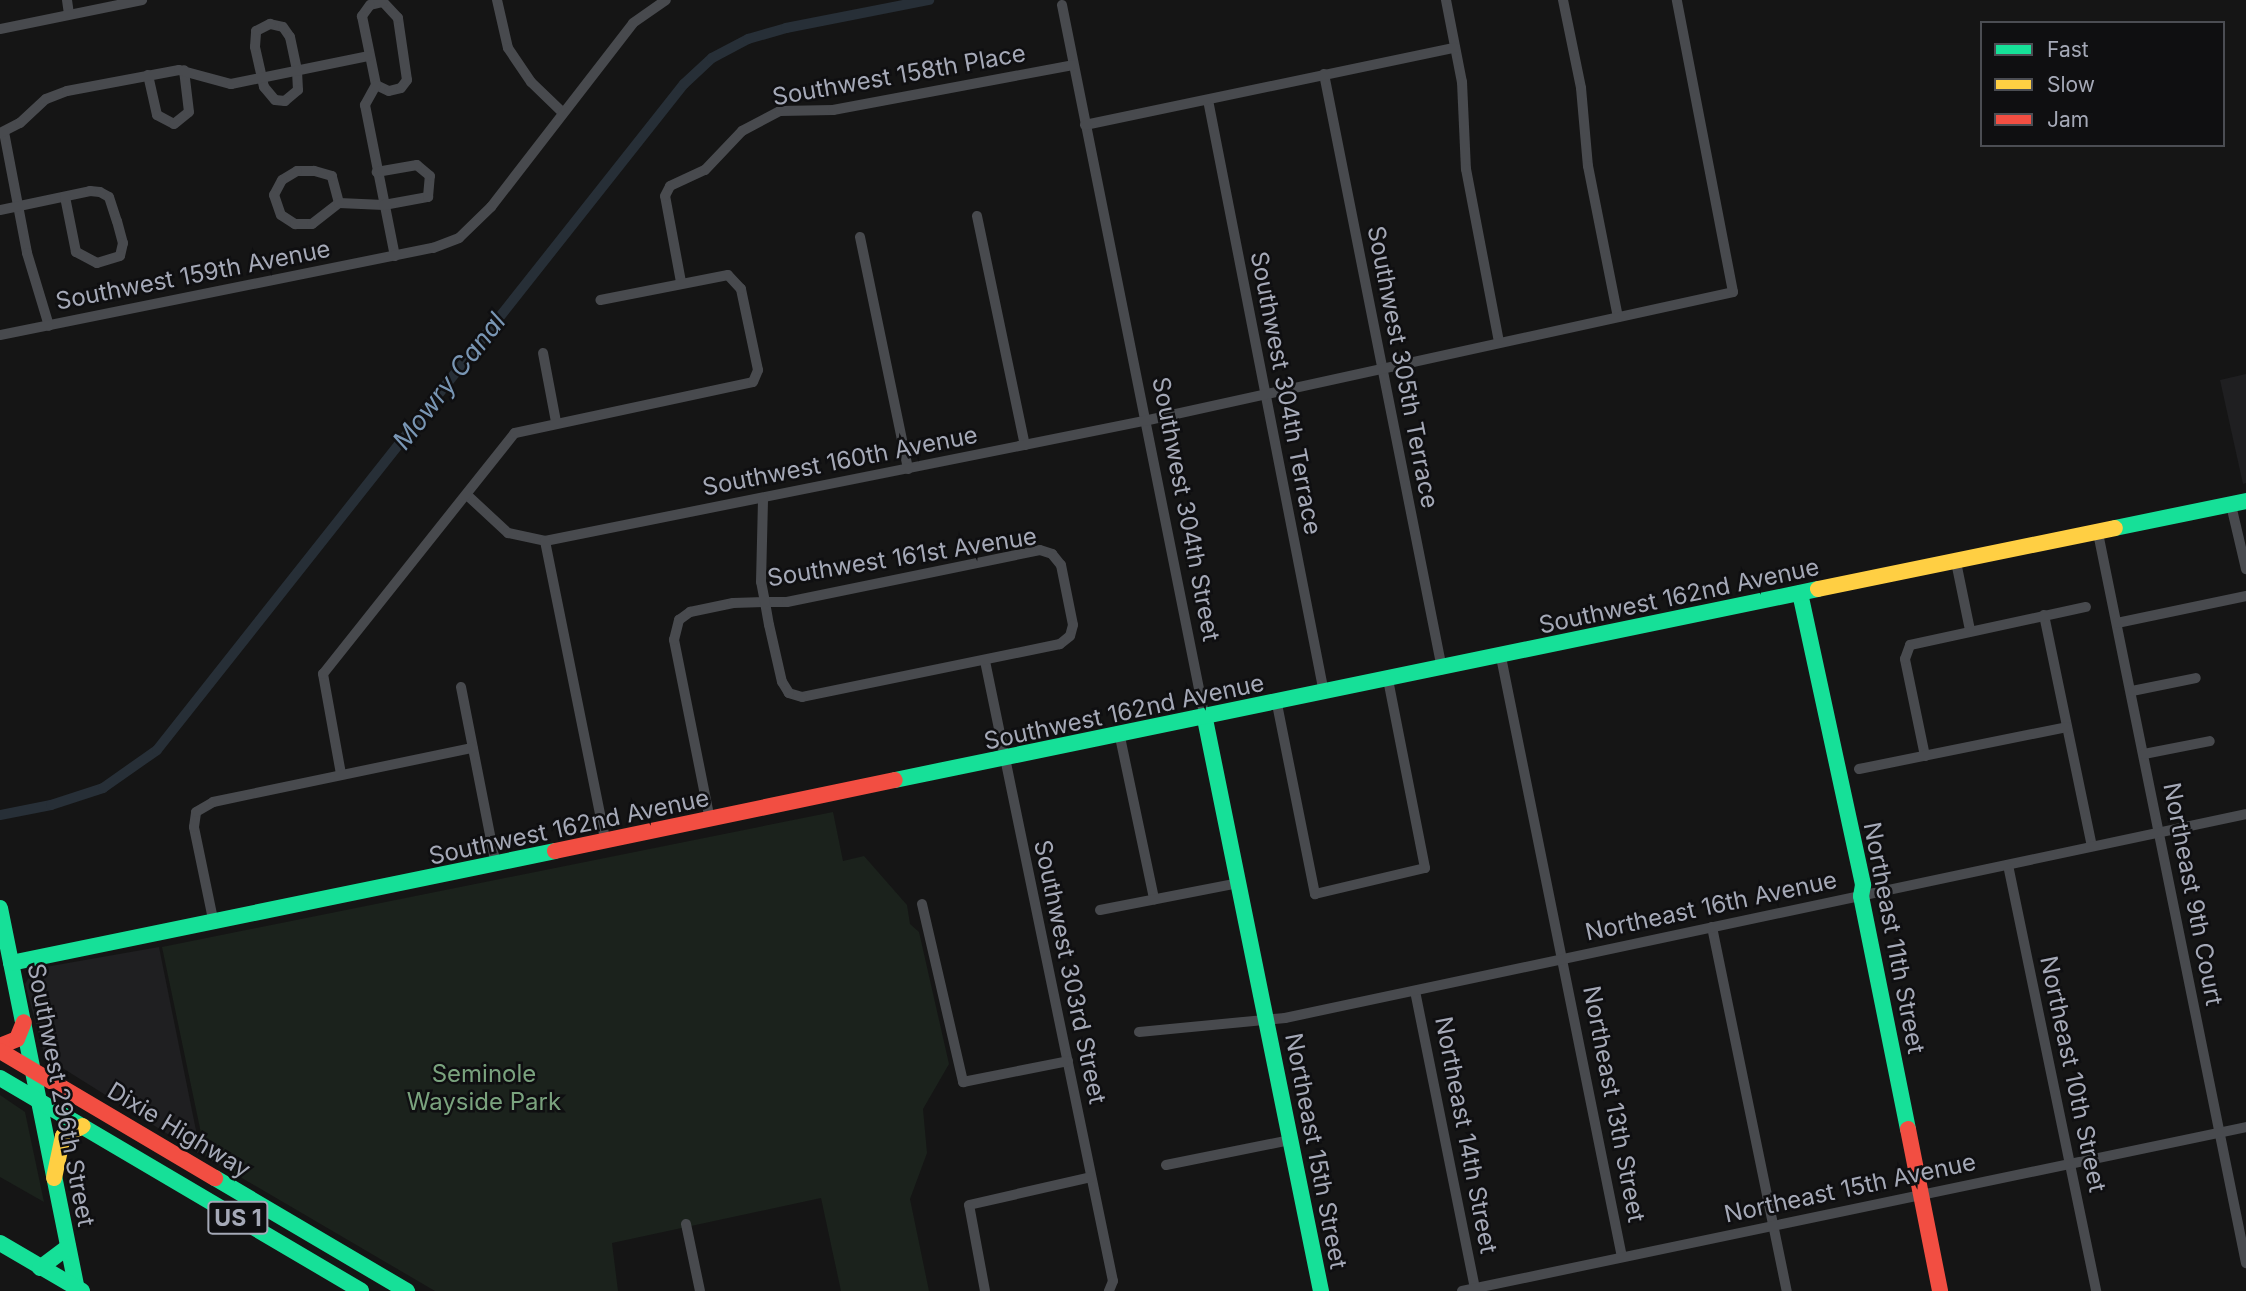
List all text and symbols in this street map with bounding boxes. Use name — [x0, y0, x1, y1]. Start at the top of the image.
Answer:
legend — [1980, 21, 2225, 147]
text: Fast — [2047, 37, 2089, 62]
street label: Southwest 158th Place — [770, 39, 1028, 111]
text: Slow — [2047, 72, 2095, 97]
text: Jam — [2047, 107, 2089, 132]
street label: Southwest 305th Terrace — [1361, 223, 1445, 511]
street label: Southwest 159th Avenue — [53, 234, 333, 316]
street label: Southwest 304th Terrace — [1244, 249, 1328, 537]
water label: Mowry Canal — [386, 307, 512, 455]
street label: Southwest 304th Street — [1146, 374, 1226, 644]
street label: Southwest 160th Avenue — [700, 420, 980, 502]
street label: Southwest 161st Avenue — [765, 521, 1039, 593]
street label: Southwest 162nd Avenue — [1536, 552, 1822, 640]
street label: Southwest 162nd Avenue — [981, 668, 1267, 756]
street label: Northeast 9th Court — [2157, 780, 2229, 1008]
street label: Southwest 162nd Avenue — [426, 783, 712, 871]
street label: Northeast 11th Street — [1857, 820, 1931, 1056]
street label: Southwest 303rd Street — [1028, 837, 1112, 1107]
street label: Northeast 16th Avenue — [1582, 865, 1840, 947]
street label: Northeast 10th Street — [2034, 953, 2112, 1195]
street label: Southwest 296th Street — [21, 961, 101, 1229]
street label: Northeast 13th Street — [1577, 983, 1651, 1225]
street label: Northeast 14th Street — [1429, 1014, 1503, 1256]
street label: Northeast 15th Street — [1279, 1031, 1353, 1271]
park label: Seminole Wayside Park — [407, 1060, 561, 1116]
street label: Dixie Highway — [102, 1076, 256, 1184]
street label: Northeast 15th Avenue — [1722, 1147, 1978, 1229]
road number: US 1 — [206, 1198, 270, 1238]

